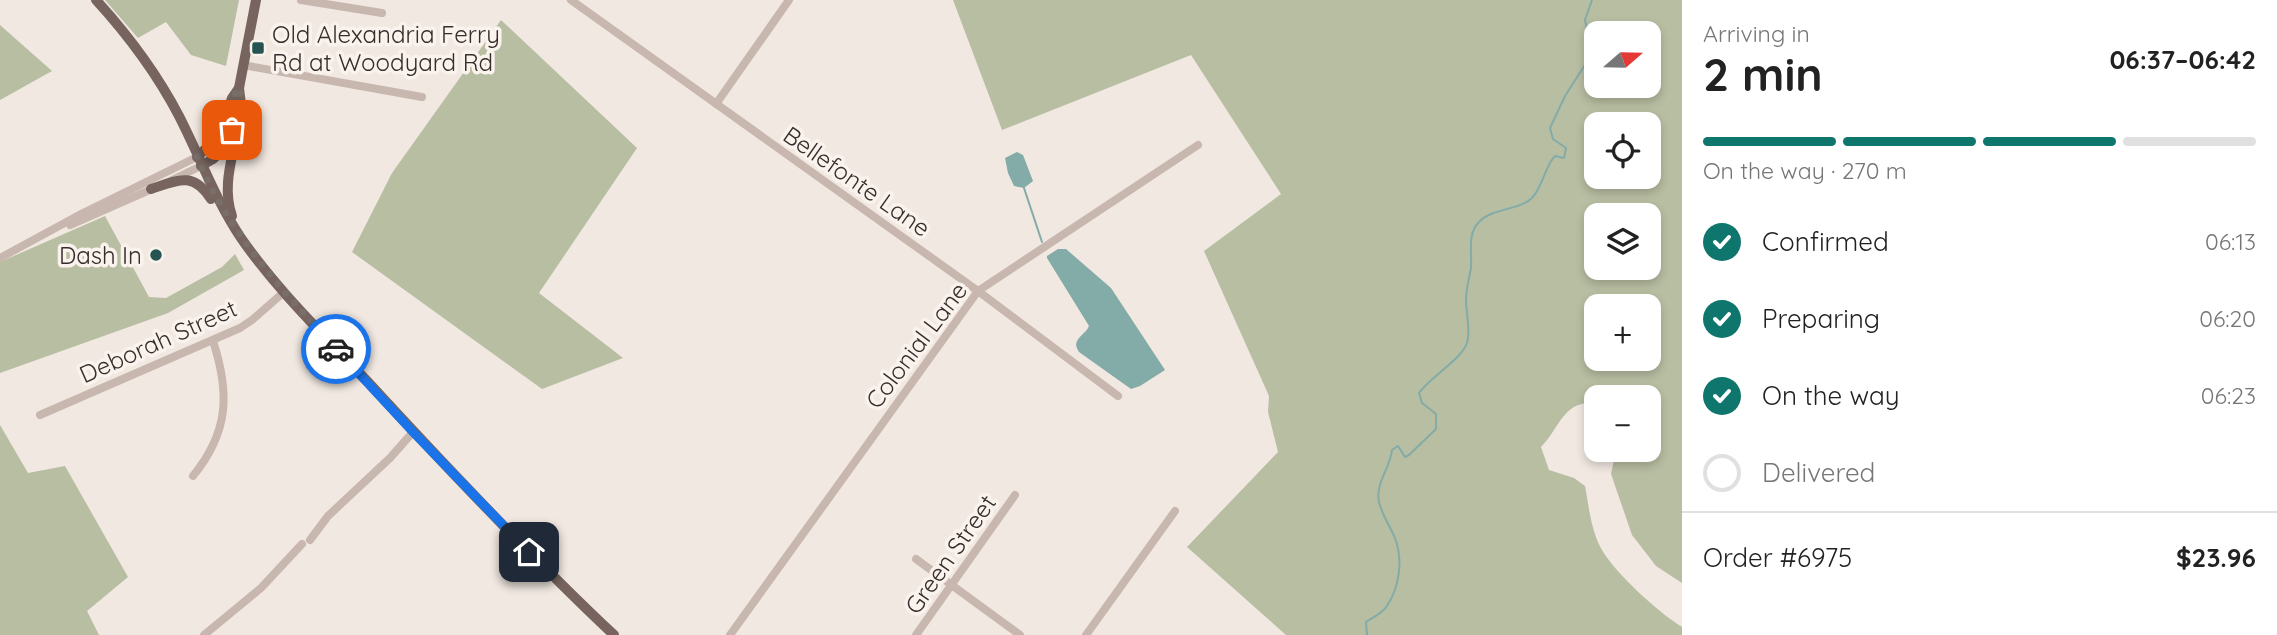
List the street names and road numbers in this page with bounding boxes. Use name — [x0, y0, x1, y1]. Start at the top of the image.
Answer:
street label: Bellefonte Lane — [778, 119, 936, 243]
street label: Colonial Lane — [859, 276, 973, 414]
street label: Deborah Street — [75, 293, 241, 389]
street label: Green Street — [898, 489, 1002, 619]

